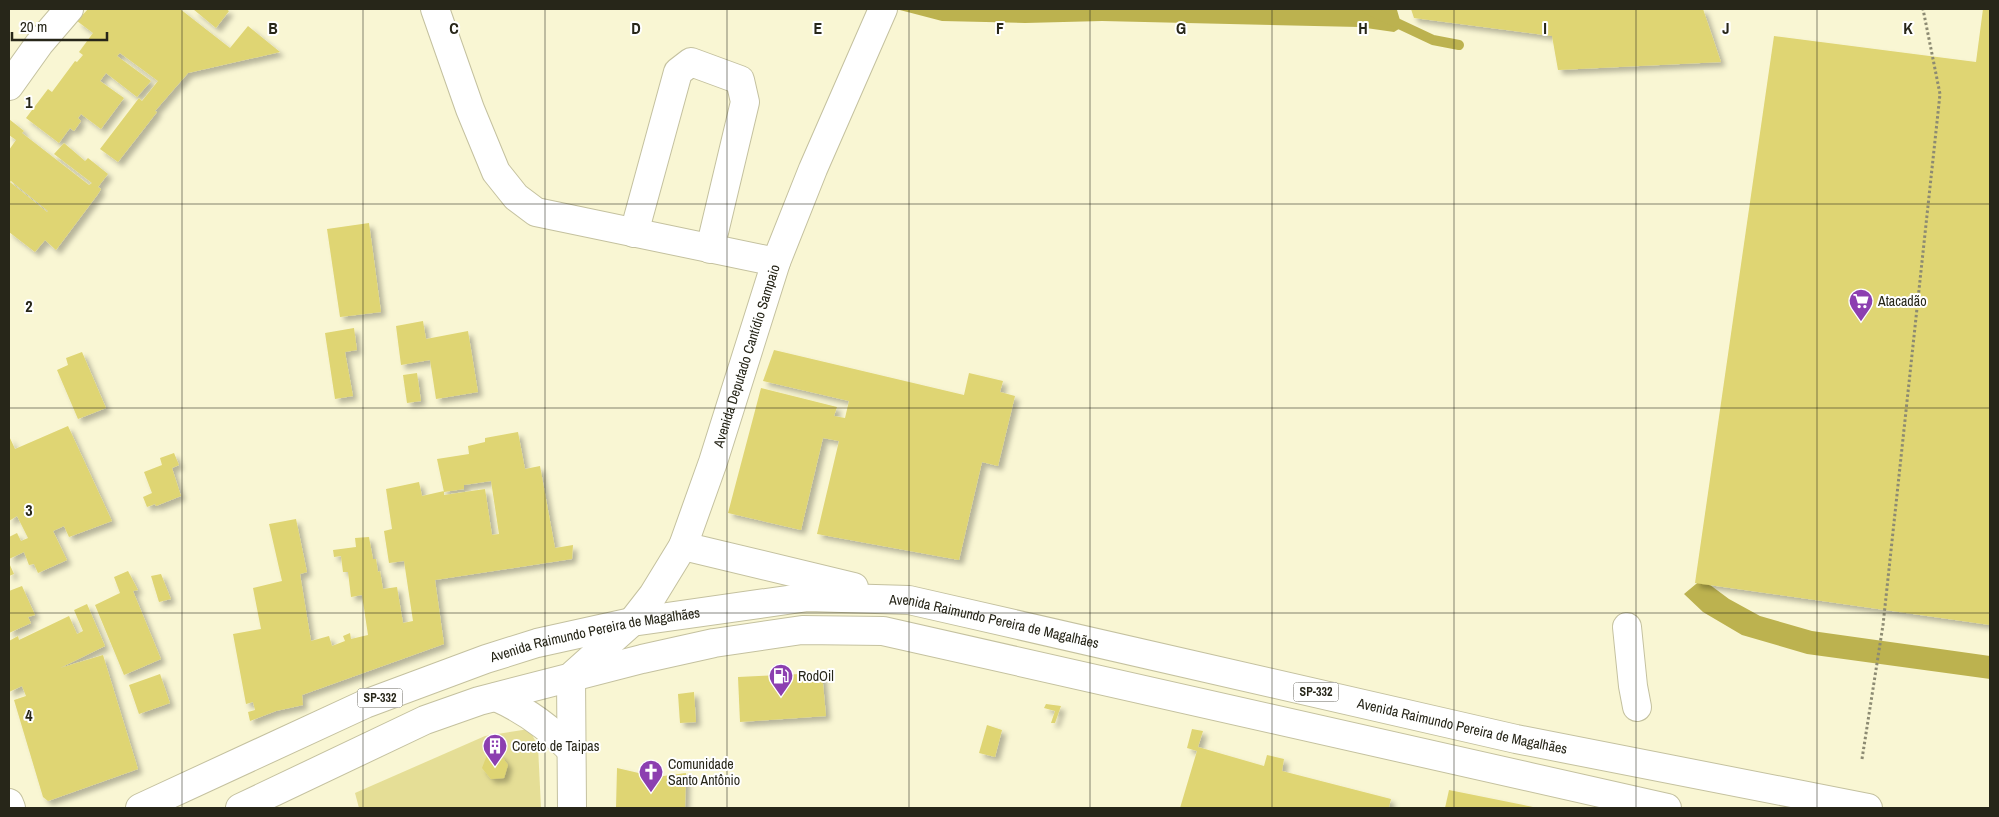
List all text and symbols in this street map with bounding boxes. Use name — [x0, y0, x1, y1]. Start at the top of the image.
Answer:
scale bar — [12, 10, 108, 42]
text: 20 m — [20, 16, 47, 37]
text: B — [268, 17, 278, 39]
text: C — [449, 17, 459, 39]
text: D — [631, 17, 641, 39]
text: E — [814, 17, 823, 39]
text: F — [996, 17, 1004, 39]
text: G — [1176, 17, 1186, 39]
text: H — [1358, 17, 1368, 39]
text: I — [1543, 17, 1547, 39]
text: J — [1722, 17, 1730, 39]
text: K — [1903, 17, 1913, 39]
text: 1 — [25, 91, 33, 113]
street label: Avenida Deputado Cantídio Sampaio — [709, 262, 784, 451]
supermarket icon: Atacadão — [1848, 288, 1874, 322]
place label: Atacadão — [1877, 292, 1927, 310]
text: 2 — [25, 295, 33, 317]
text: 3 — [25, 499, 33, 521]
street label: Avenida Raimundo Pereira de Magalhães — [888, 590, 1101, 652]
street label: Avenida Raimundo Pereira de Magalhães — [487, 603, 701, 666]
fuel station icon: RodOil — [768, 663, 794, 697]
place label: RodOil — [798, 667, 834, 685]
road number: SP-332 — [1294, 682, 1338, 702]
road number: SP-332 — [358, 688, 402, 708]
street label: Avenida Raimundo Pereira de Magalhães — [1355, 694, 1569, 758]
text: 4 — [25, 704, 33, 726]
building icon: Coreto de Taipas — [482, 733, 508, 767]
place label: Coreto de Taipas — [512, 737, 600, 755]
place label: Comunidade Santo Antônio — [668, 755, 740, 789]
church icon: Comunidade Santo Antônio — [638, 759, 664, 793]

